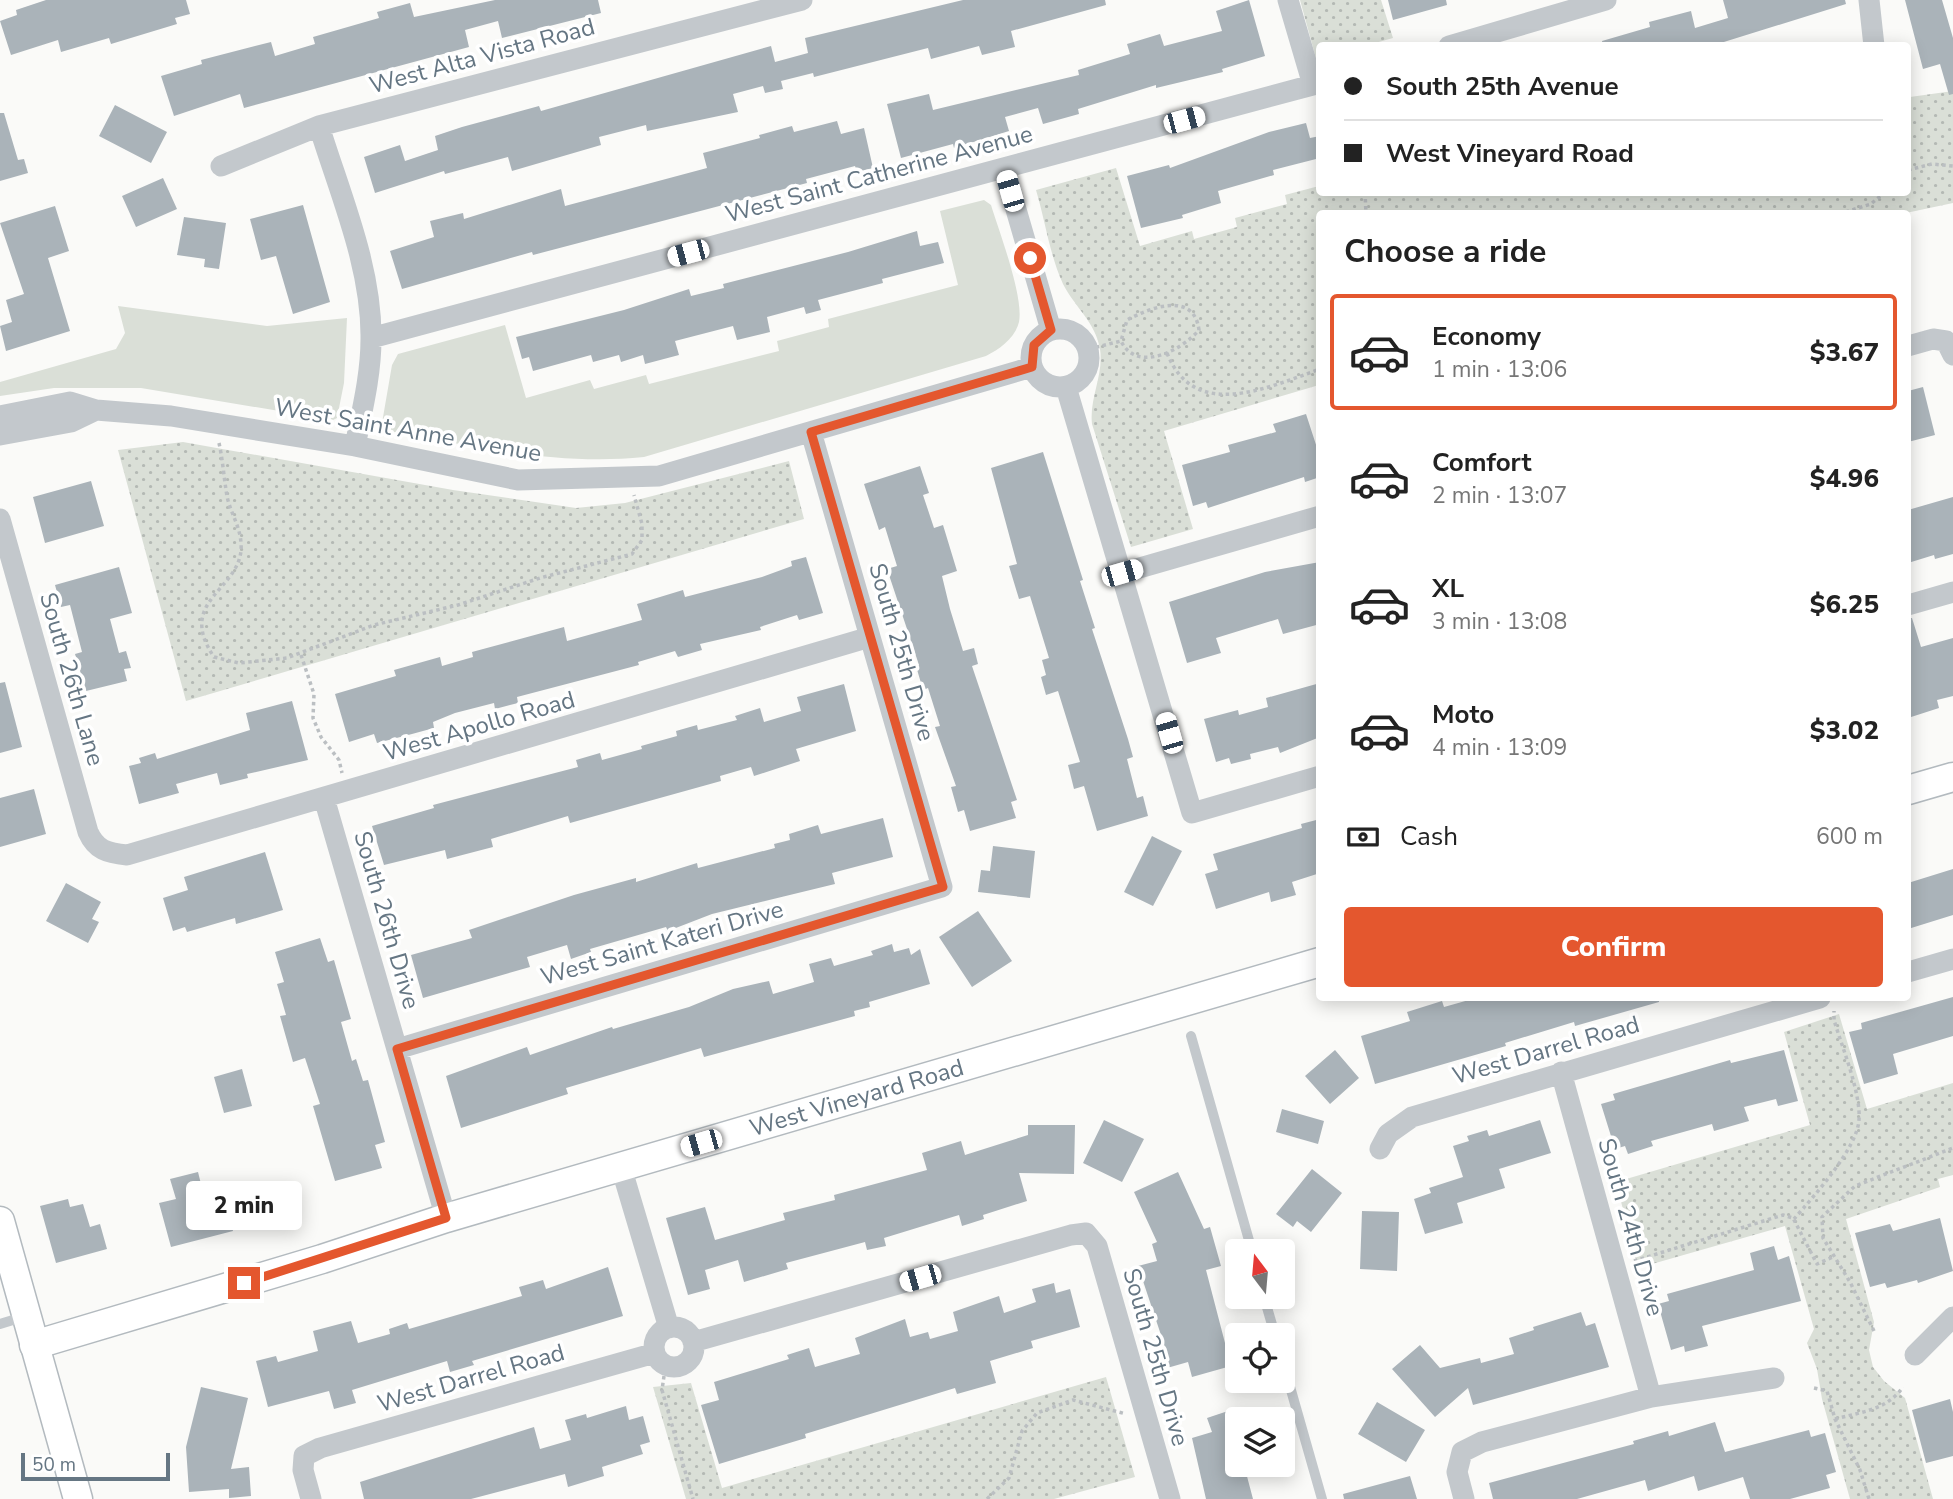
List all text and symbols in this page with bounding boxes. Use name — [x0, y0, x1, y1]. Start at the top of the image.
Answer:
street label: West Alta Vista Road — [366, 11, 598, 101]
text: South 25th Avenue — [1386, 69, 1619, 104]
car — [1161, 104, 1208, 136]
street label: West Saint Catherine Avenue — [722, 118, 1036, 230]
text: West Vineyard Road — [1386, 136, 1634, 171]
car — [995, 168, 1026, 214]
text: Choose a ride — [1344, 230, 1546, 273]
car — [665, 237, 712, 269]
route start — [1014, 242, 1046, 274]
text: Economy — [1432, 319, 1541, 354]
icon: car — [1348, 321, 1411, 384]
text: $3.67 — [1810, 335, 1879, 370]
text: 1 min · 13:06 — [1432, 354, 1567, 385]
street label: West Saint Anne Avenue — [272, 391, 544, 469]
text: Comfort — [1432, 445, 1532, 480]
icon: car — [1348, 447, 1411, 510]
text: $4.96 — [1810, 461, 1879, 496]
text: 2 min · 13:07 — [1432, 480, 1567, 511]
car — [1099, 557, 1146, 589]
street label: South 25th Drive — [861, 559, 943, 745]
text: XL — [1432, 571, 1464, 606]
icon: car — [1348, 573, 1411, 636]
text: $6.25 — [1810, 587, 1879, 622]
street label: South 26th Lane — [32, 589, 112, 769]
text: 3 min · 13:08 — [1432, 606, 1567, 637]
street label: West Apollo Road — [379, 683, 579, 769]
text: Moto — [1432, 697, 1494, 732]
icon: car — [1348, 699, 1411, 762]
car — [1154, 710, 1185, 756]
text: $3.02 — [1810, 713, 1879, 748]
text: 4 min · 13:09 — [1432, 732, 1567, 763]
icon: cash — [1344, 818, 1382, 856]
text: Cash — [1400, 819, 1458, 854]
text: 600 m — [1816, 821, 1883, 852]
street label: South 26th Drive — [346, 827, 428, 1013]
street label: West Saint Kateri Drive — [537, 893, 787, 993]
button: Confirm — [1344, 907, 1883, 987]
street label: West Darrel Road — [1449, 1008, 1643, 1092]
street label: West Vineyard Road — [746, 1051, 967, 1144]
car — [678, 1127, 725, 1159]
street label: South 24th Drive — [1590, 1134, 1672, 1320]
callout: 2 min — [186, 1182, 302, 1230]
text: 2 min — [214, 1190, 274, 1221]
north arrow — [1225, 1239, 1295, 1309]
map controls — [1225, 1239, 1295, 1477]
car — [897, 1262, 944, 1294]
street label: South 25th Drive — [1115, 1264, 1197, 1450]
route end — [228, 1267, 260, 1299]
button: locate — [1225, 1323, 1295, 1393]
street label: West Darrel Road — [374, 1336, 568, 1420]
button: layers — [1225, 1407, 1295, 1477]
scale bar — [21, 1450, 170, 1482]
text: 50 m — [32, 1452, 76, 1478]

